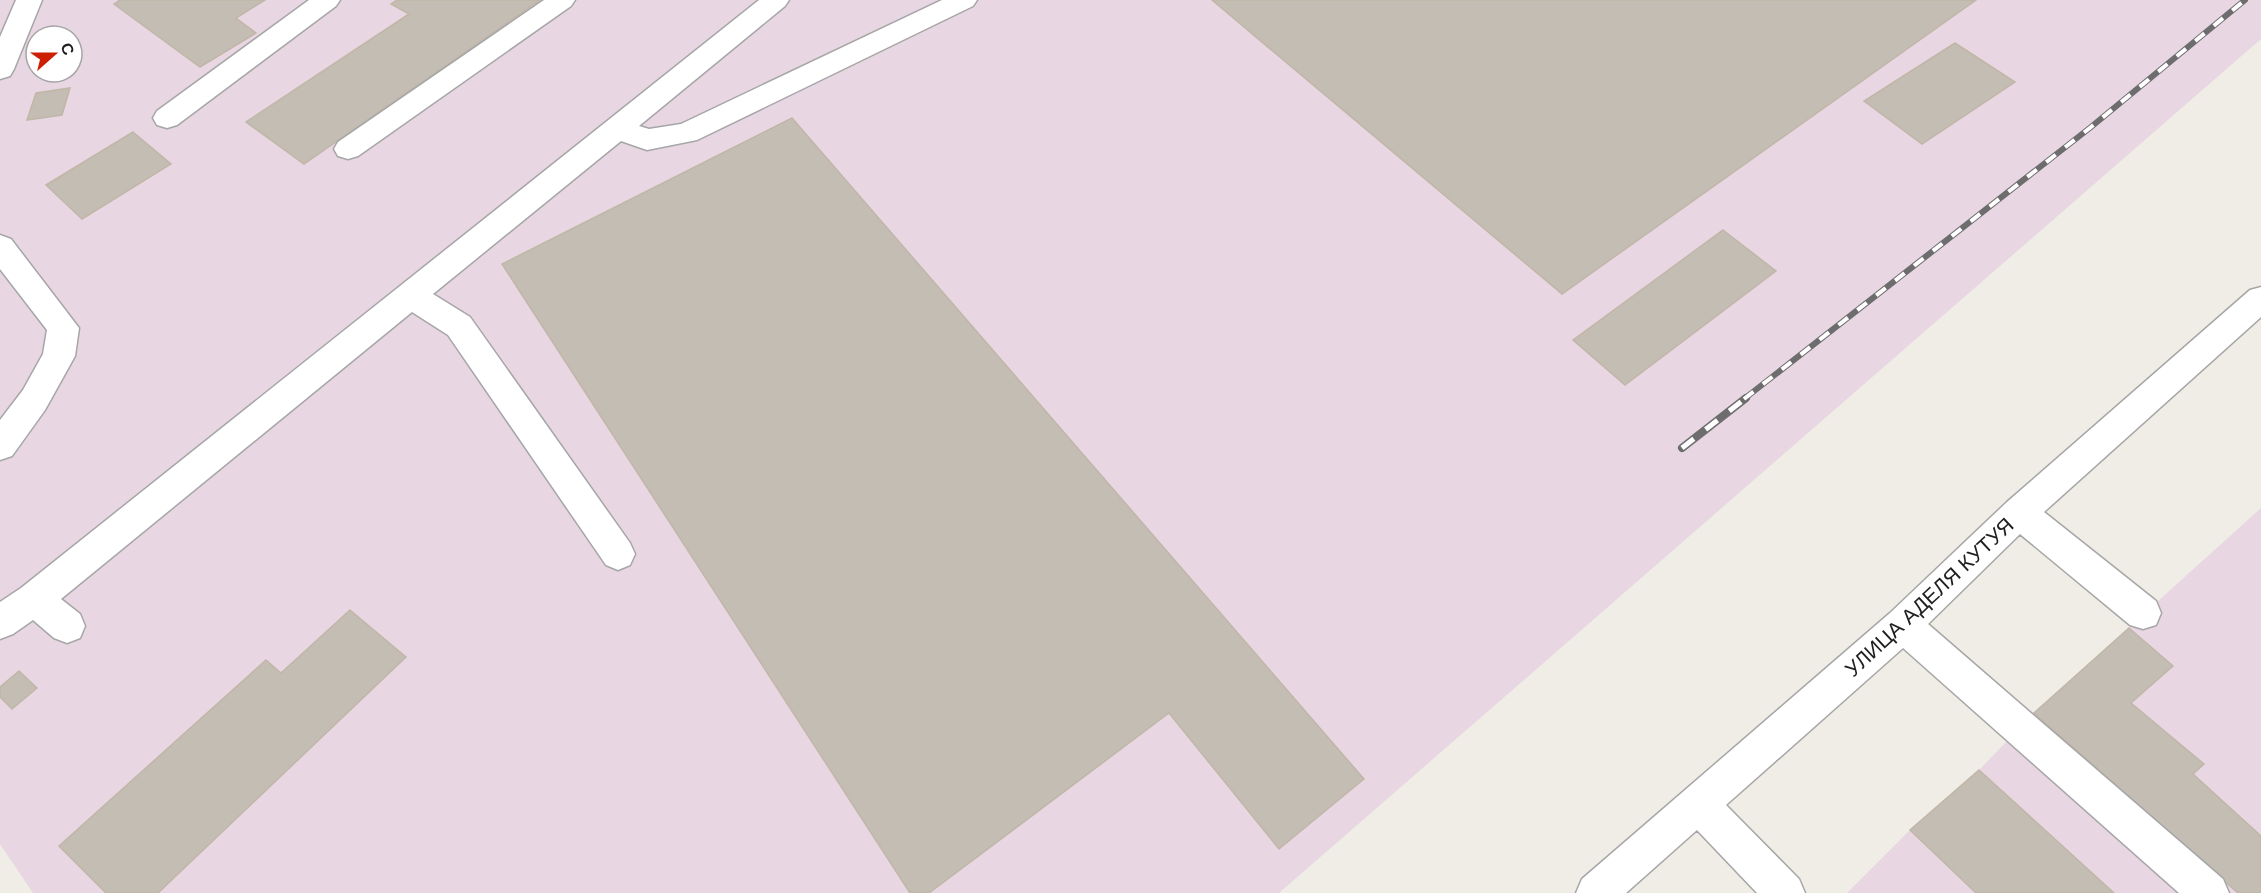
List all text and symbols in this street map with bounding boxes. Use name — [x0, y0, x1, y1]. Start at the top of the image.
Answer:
north arrow — [24, 24, 84, 84]
text: С — [58, 40, 78, 58]
street label: УЛИЦА АДЕЛЯ КУТУЯ — [1840, 513, 2018, 681]

